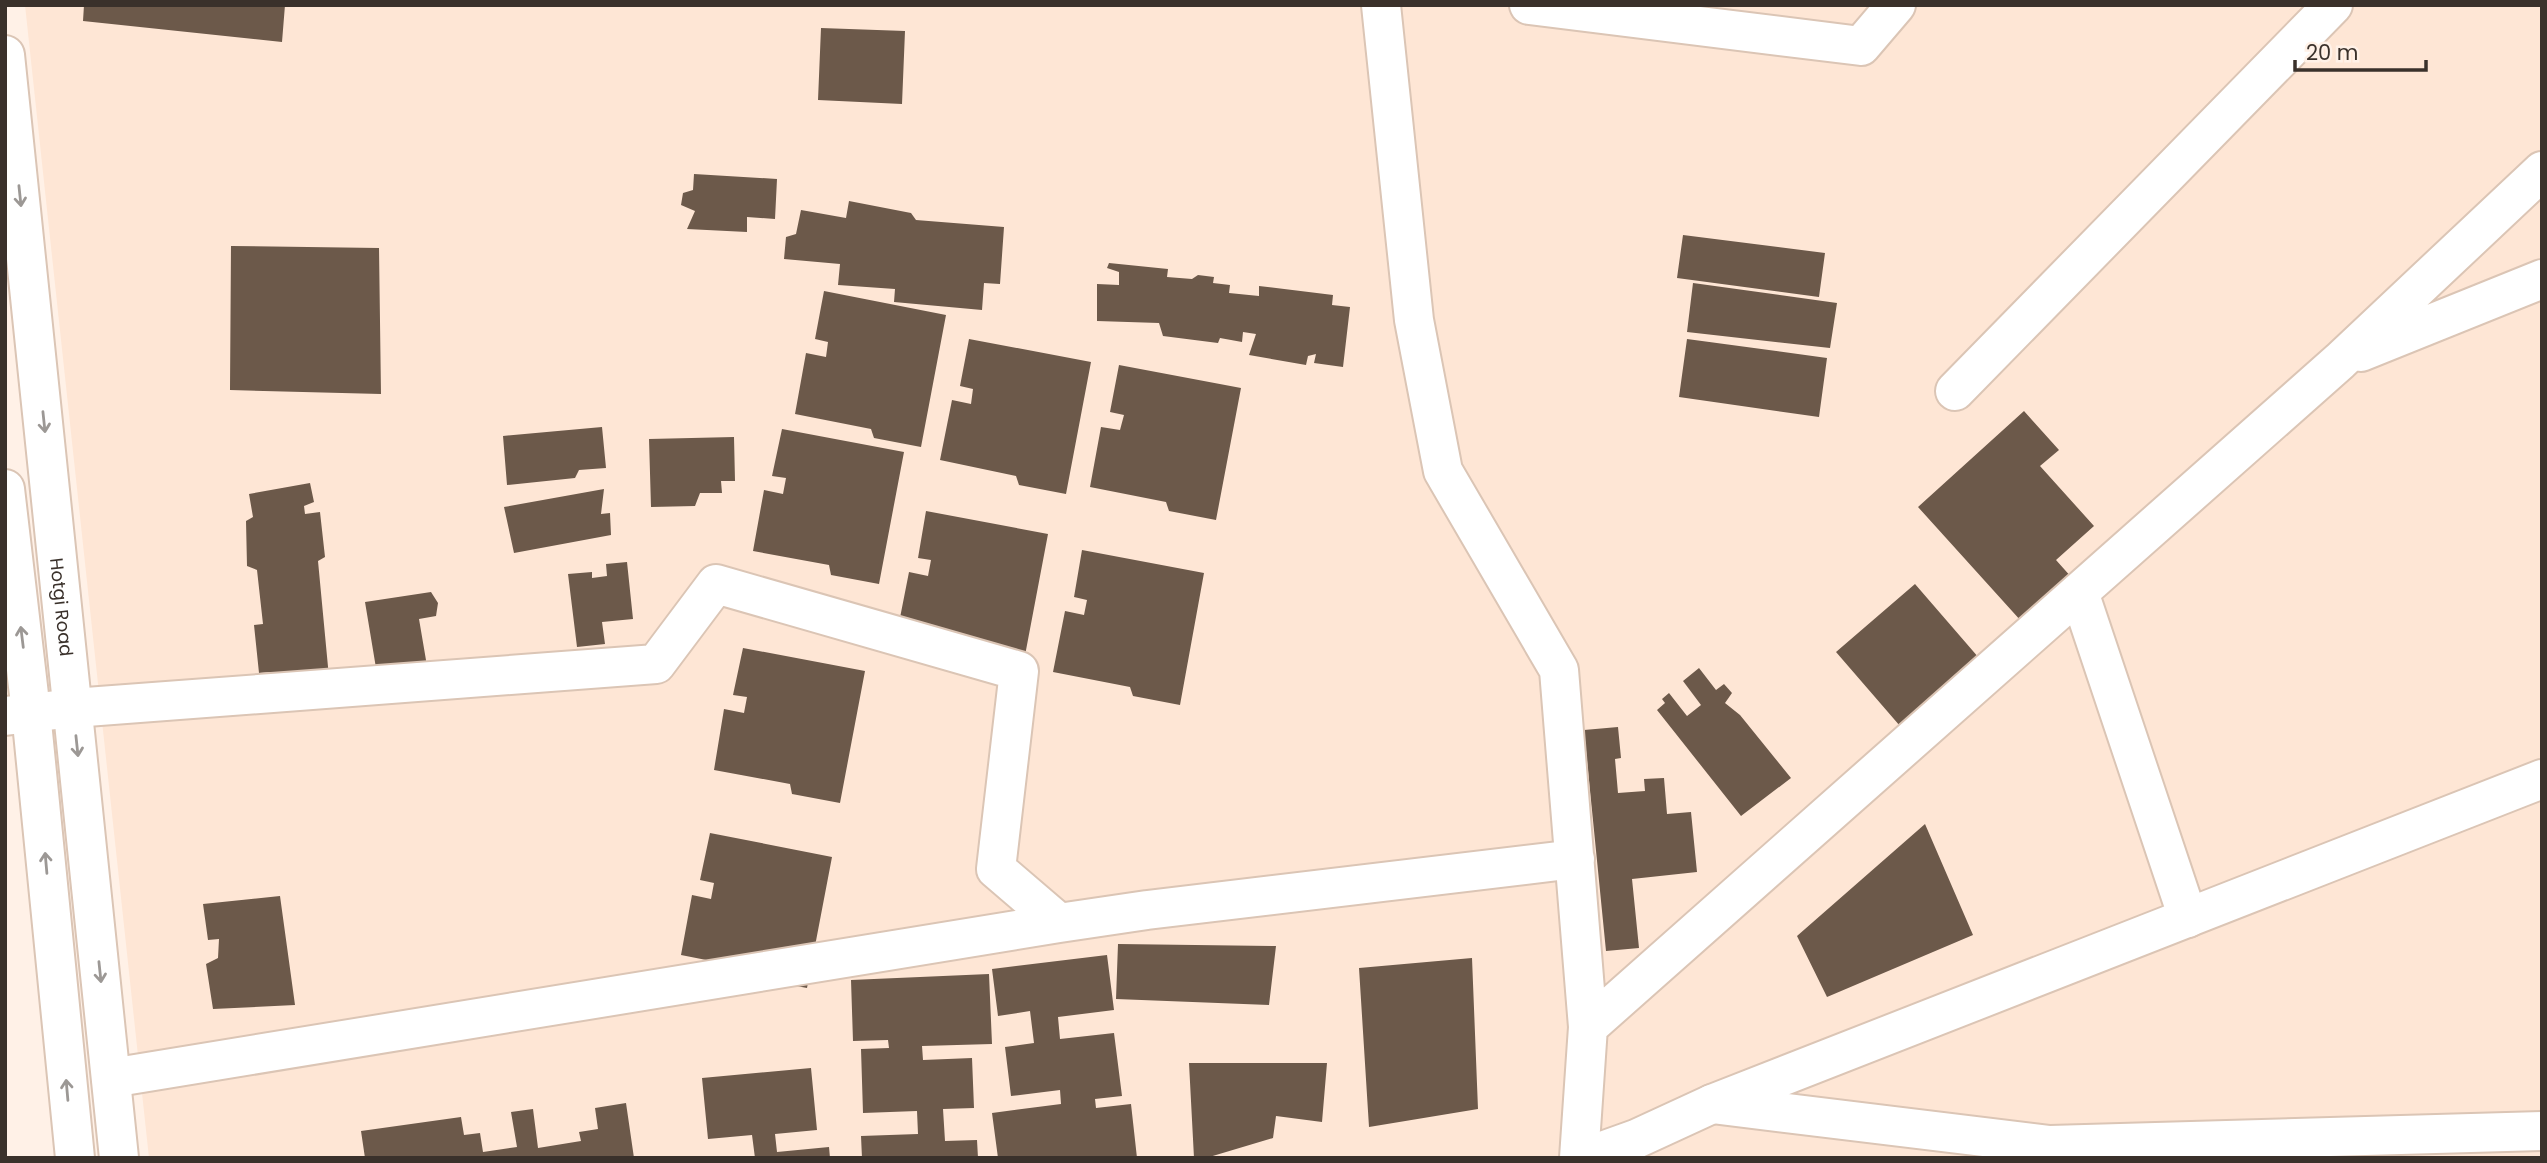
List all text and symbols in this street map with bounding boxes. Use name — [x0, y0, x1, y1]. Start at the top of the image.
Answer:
scale bar — [2295, 28, 2426, 72]
text: 20 m — [2306, 38, 2359, 67]
one-way arrow — [14, 184, 27, 207]
one-way arrow — [37, 410, 50, 433]
street label: Hotgi Road — [45, 557, 80, 657]
one-way arrow — [16, 626, 29, 649]
one-way arrow — [71, 734, 84, 757]
one-way arrow — [39, 853, 52, 875]
one-way arrow — [94, 960, 107, 983]
one-way arrow — [60, 1079, 73, 1102]

